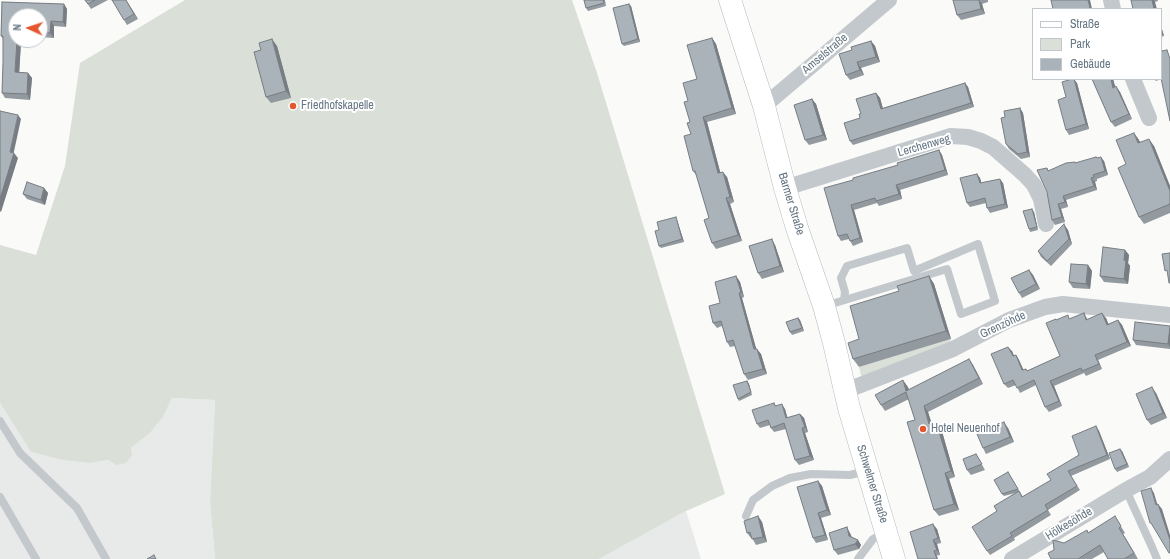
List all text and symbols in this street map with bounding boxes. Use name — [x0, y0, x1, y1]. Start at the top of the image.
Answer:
north arrow — [8, 8, 48, 48]
legend — [1032, 8, 1162, 80]
text: Straße — [1070, 16, 1100, 32]
text: N — [10, 24, 24, 31]
street label: Amselstraße — [799, 31, 851, 77]
text: Park — [1070, 36, 1090, 52]
text: Gebäude — [1070, 56, 1111, 72]
place label: Friedhofskapelle — [301, 99, 374, 113]
marker: Friedhofskapelle — [288, 101, 298, 111]
street label: Lerchenweg — [896, 132, 952, 160]
street label: Barmer Straße — [775, 171, 807, 237]
street label: Grenzöhde — [978, 308, 1028, 342]
place label: Hotel Neuenhof — [931, 422, 999, 436]
marker: Hotel Neuenhof — [918, 424, 928, 434]
street label: Schwelmer Straße — [853, 443, 891, 525]
street label: Hölkesöhde — [1043, 504, 1095, 544]

